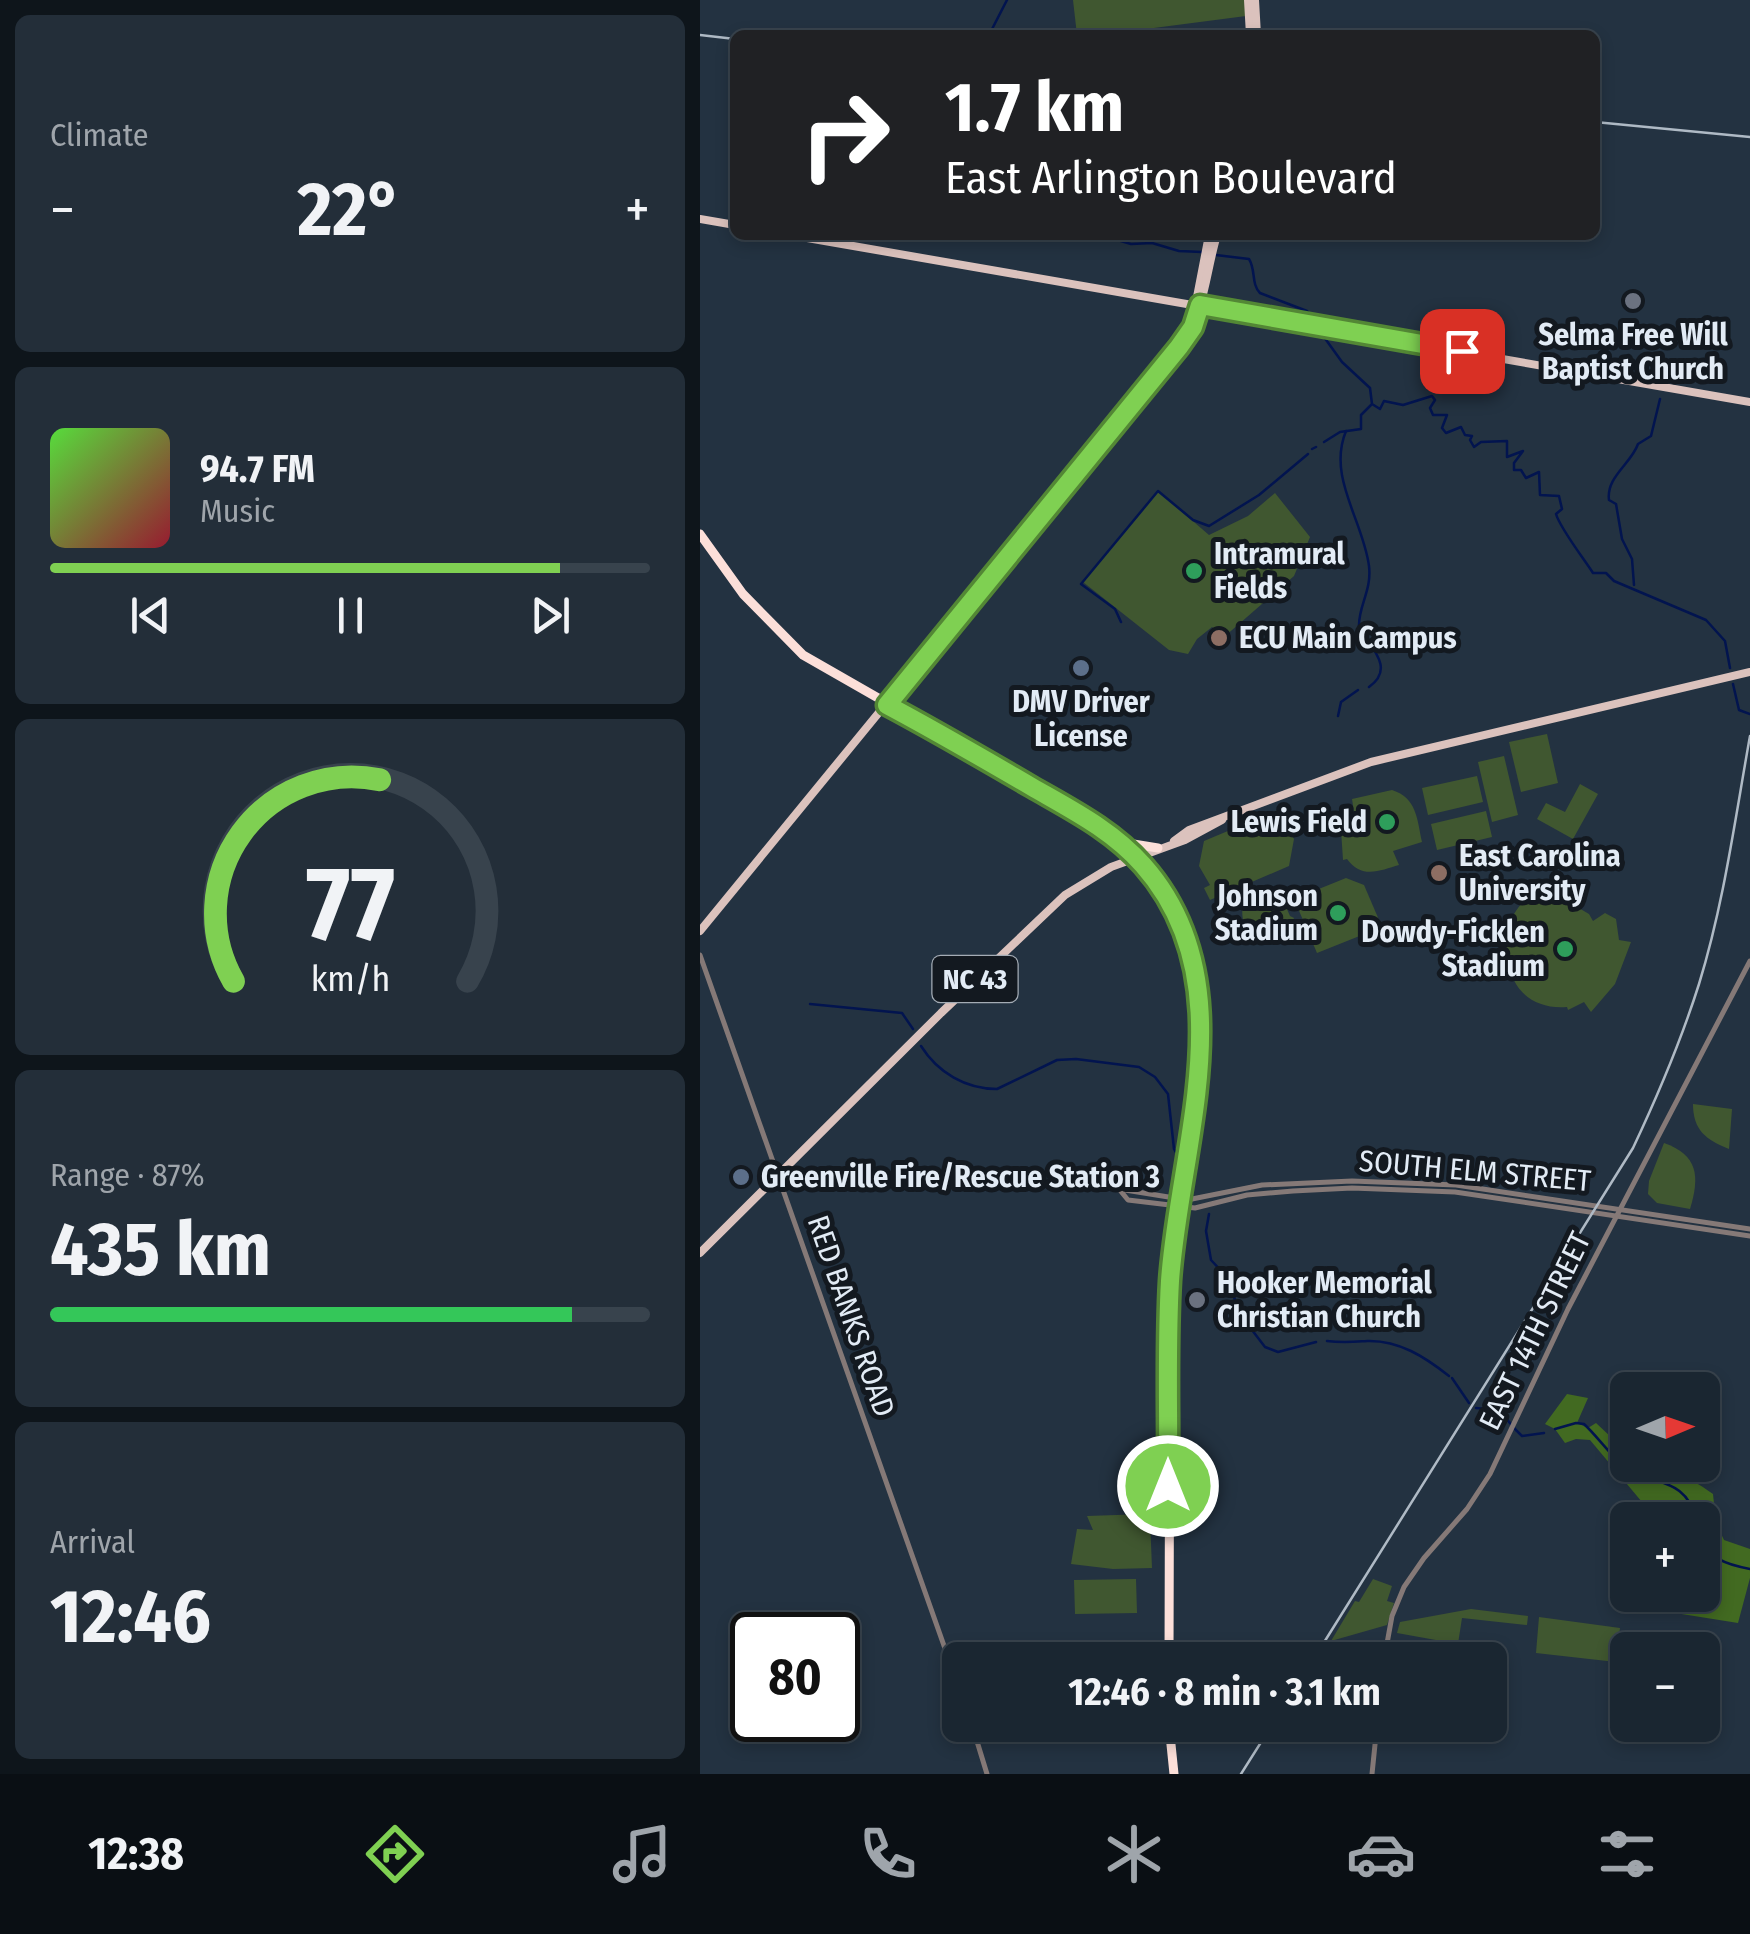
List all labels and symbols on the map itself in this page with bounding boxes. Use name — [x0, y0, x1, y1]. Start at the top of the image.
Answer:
marker: Selma Free Will Baptist Church — [1622, 290, 1644, 312]
pin — [1420, 309, 1505, 394]
place label: Selma Free Will Baptist Church — [1538, 317, 1728, 387]
place label: Intramural Fields — [1214, 536, 1346, 606]
marker: Intramural Fields — [1183, 560, 1205, 582]
place label: ECU Main Campus — [1239, 620, 1457, 656]
marker: ECU Main Campus — [1208, 627, 1230, 649]
marker: DMV Driver License — [1070, 657, 1092, 679]
place label: DMV Driver License — [1012, 684, 1151, 754]
place label: Lewis Field — [1231, 804, 1367, 840]
marker: Lewis Field — [1376, 811, 1398, 833]
place label: East Carolina University — [1459, 838, 1621, 908]
marker: East Carolina University — [1428, 862, 1450, 884]
place label: Johnson Stadium — [1215, 878, 1318, 948]
marker: Johnson Stadium — [1327, 902, 1349, 924]
place label: Dowdy-Ficklen Stadium — [1361, 914, 1545, 984]
marker: Dowdy-Ficklen Stadium — [1554, 938, 1576, 960]
road number: NC 43 — [932, 956, 1018, 1002]
street label: SOUTH ELM STREET — [1358, 1143, 1592, 1199]
place label: Greenville Fire/Rescue Station 3 — [761, 1159, 1160, 1195]
marker: Greenville Fire/Rescue Station 3 — [730, 1166, 752, 1188]
street label: RED BANKS ROAD — [800, 1211, 902, 1421]
street label: EAST 14TH STREET — [1472, 1226, 1598, 1436]
place label: Hooker Memorial Christian Church — [1217, 1265, 1432, 1335]
marker: Hooker Memorial Christian Church — [1186, 1289, 1208, 1311]
north arrow — [1610, 1372, 1720, 1482]
position arrow — [1116, 1434, 1220, 1538]
speed limit sign: 80 — [730, 1612, 860, 1742]

